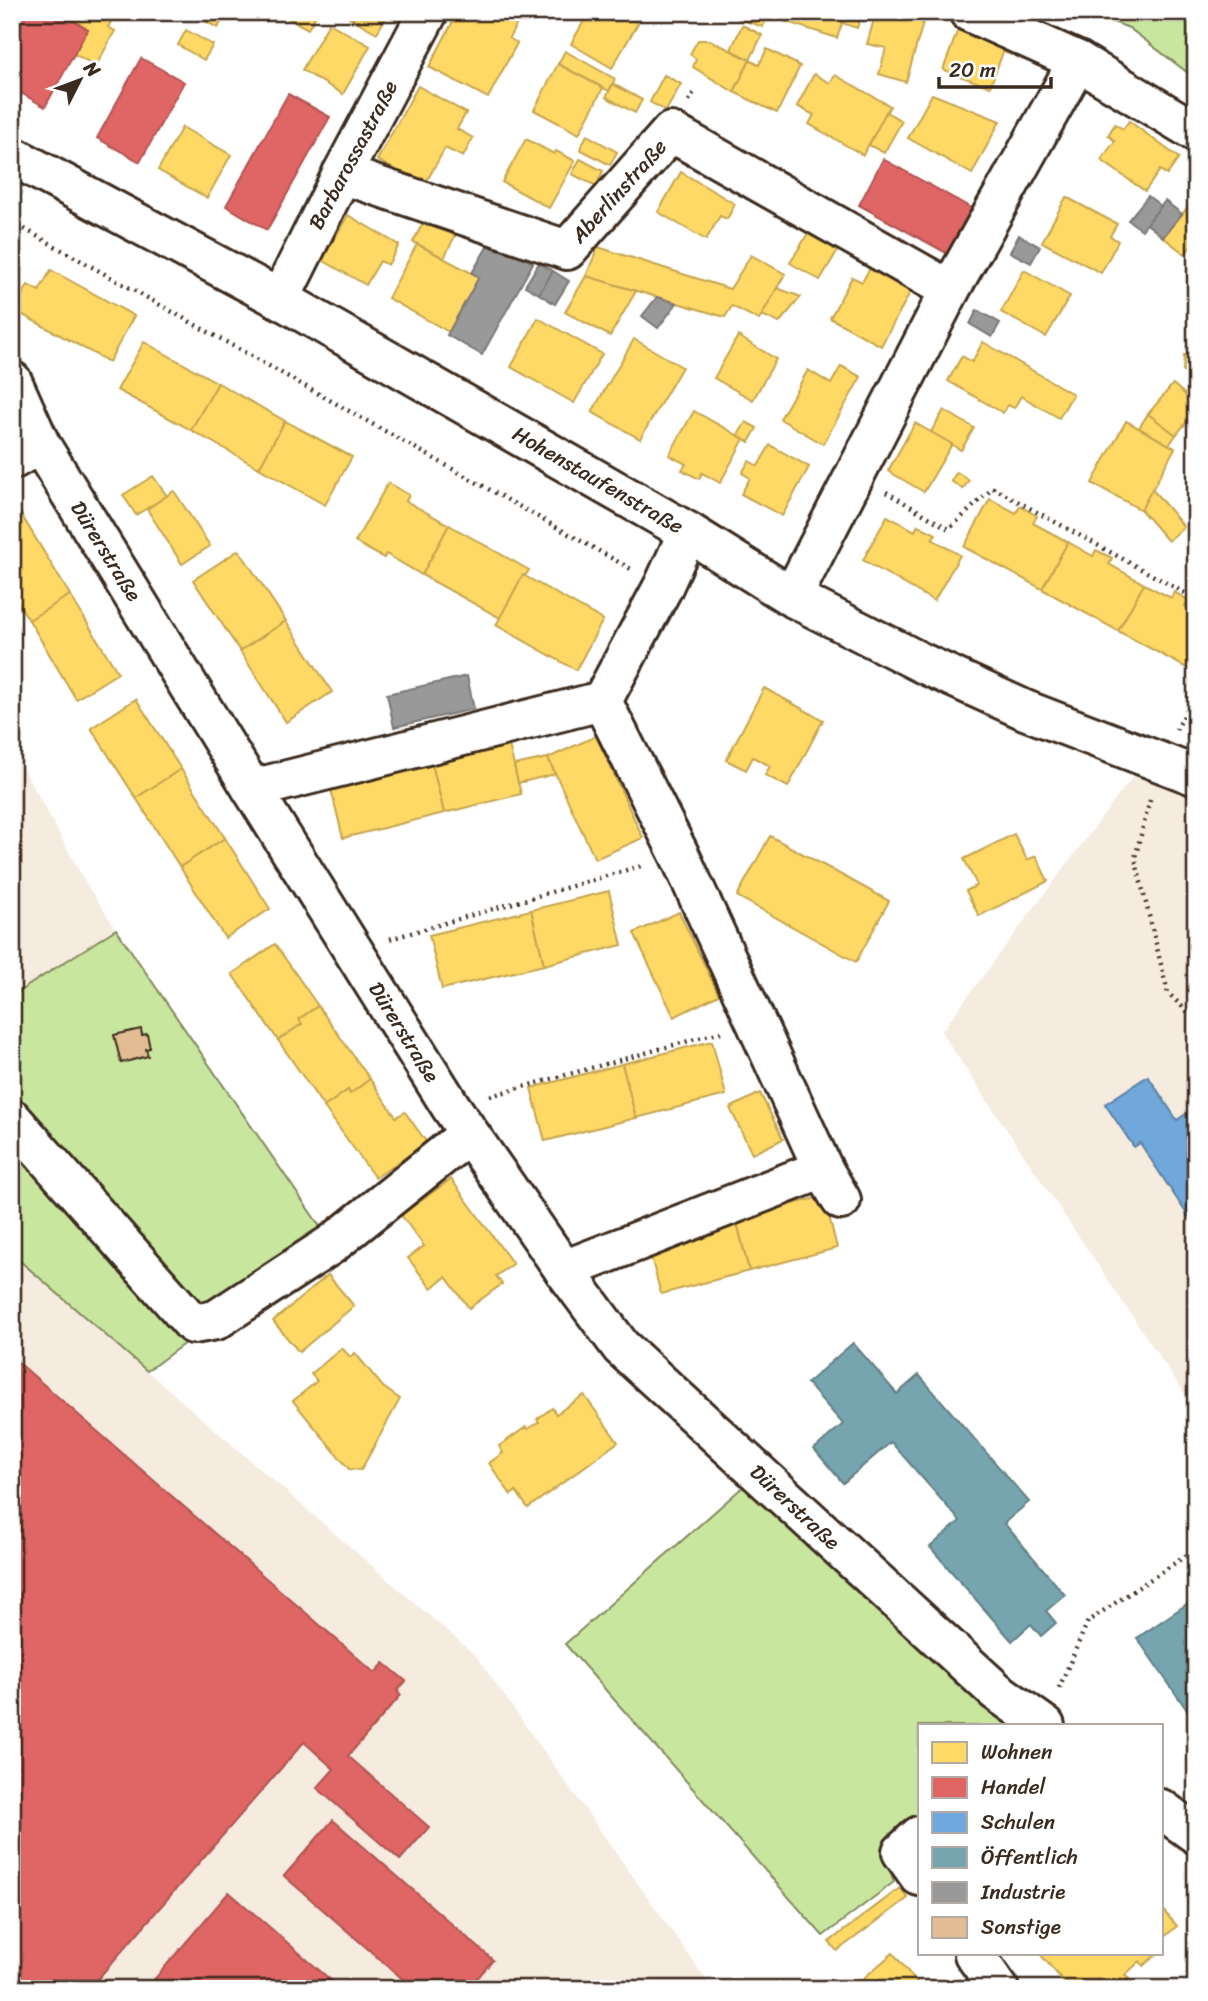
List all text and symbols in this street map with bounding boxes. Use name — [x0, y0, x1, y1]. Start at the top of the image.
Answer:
north arrow — [46, 46, 116, 116]
scale bar — [939, 46, 1050, 90]
text: 20 m — [949, 51, 996, 89]
text: N — [75, 52, 109, 86]
street label: Barbarossastraße — [298, 73, 408, 237]
street label: Aberlinstraße — [561, 130, 677, 253]
street label: Hohenstaufenstraße — [505, 415, 691, 545]
street label: Dürerstraße — [60, 493, 152, 609]
street label: Dürerstraße — [358, 974, 450, 1090]
street label: Dürerstraße — [741, 1454, 849, 1560]
legend — [918, 1724, 1162, 1955]
text: Wohnen — [981, 1733, 1052, 1771]
text: Handel — [981, 1768, 1047, 1806]
text: Schulen — [981, 1803, 1055, 1841]
text: Öffentlich — [981, 1838, 1078, 1876]
text: Industrie — [980, 1873, 1065, 1911]
text: Sonstige — [981, 1908, 1061, 1946]

